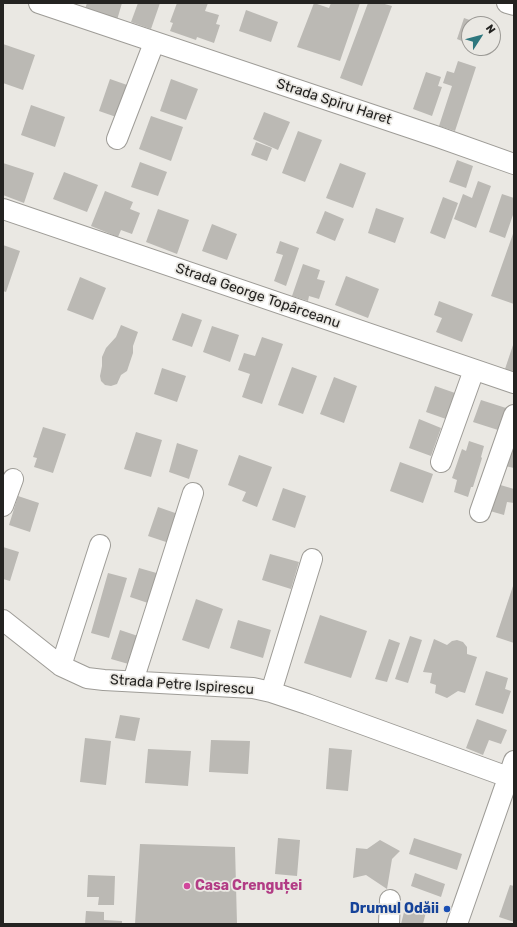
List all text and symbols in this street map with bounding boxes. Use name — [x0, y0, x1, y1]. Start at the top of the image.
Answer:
north arrow — [461, 16, 501, 56]
text: N — [483, 22, 498, 36]
street label: Strada Spiru Haret — [274, 75, 394, 129]
street label: Strada George Topârceanu — [173, 260, 343, 332]
street label: Strada Petre Ispirescu — [109, 672, 255, 698]
place label: Casa Crenguței — [195, 878, 302, 894]
marker: Casa Crenguței — [182, 881, 192, 891]
place label: Drumul Odăii — [350, 901, 439, 917]
marker: Drumul Odăii — [442, 904, 452, 914]

